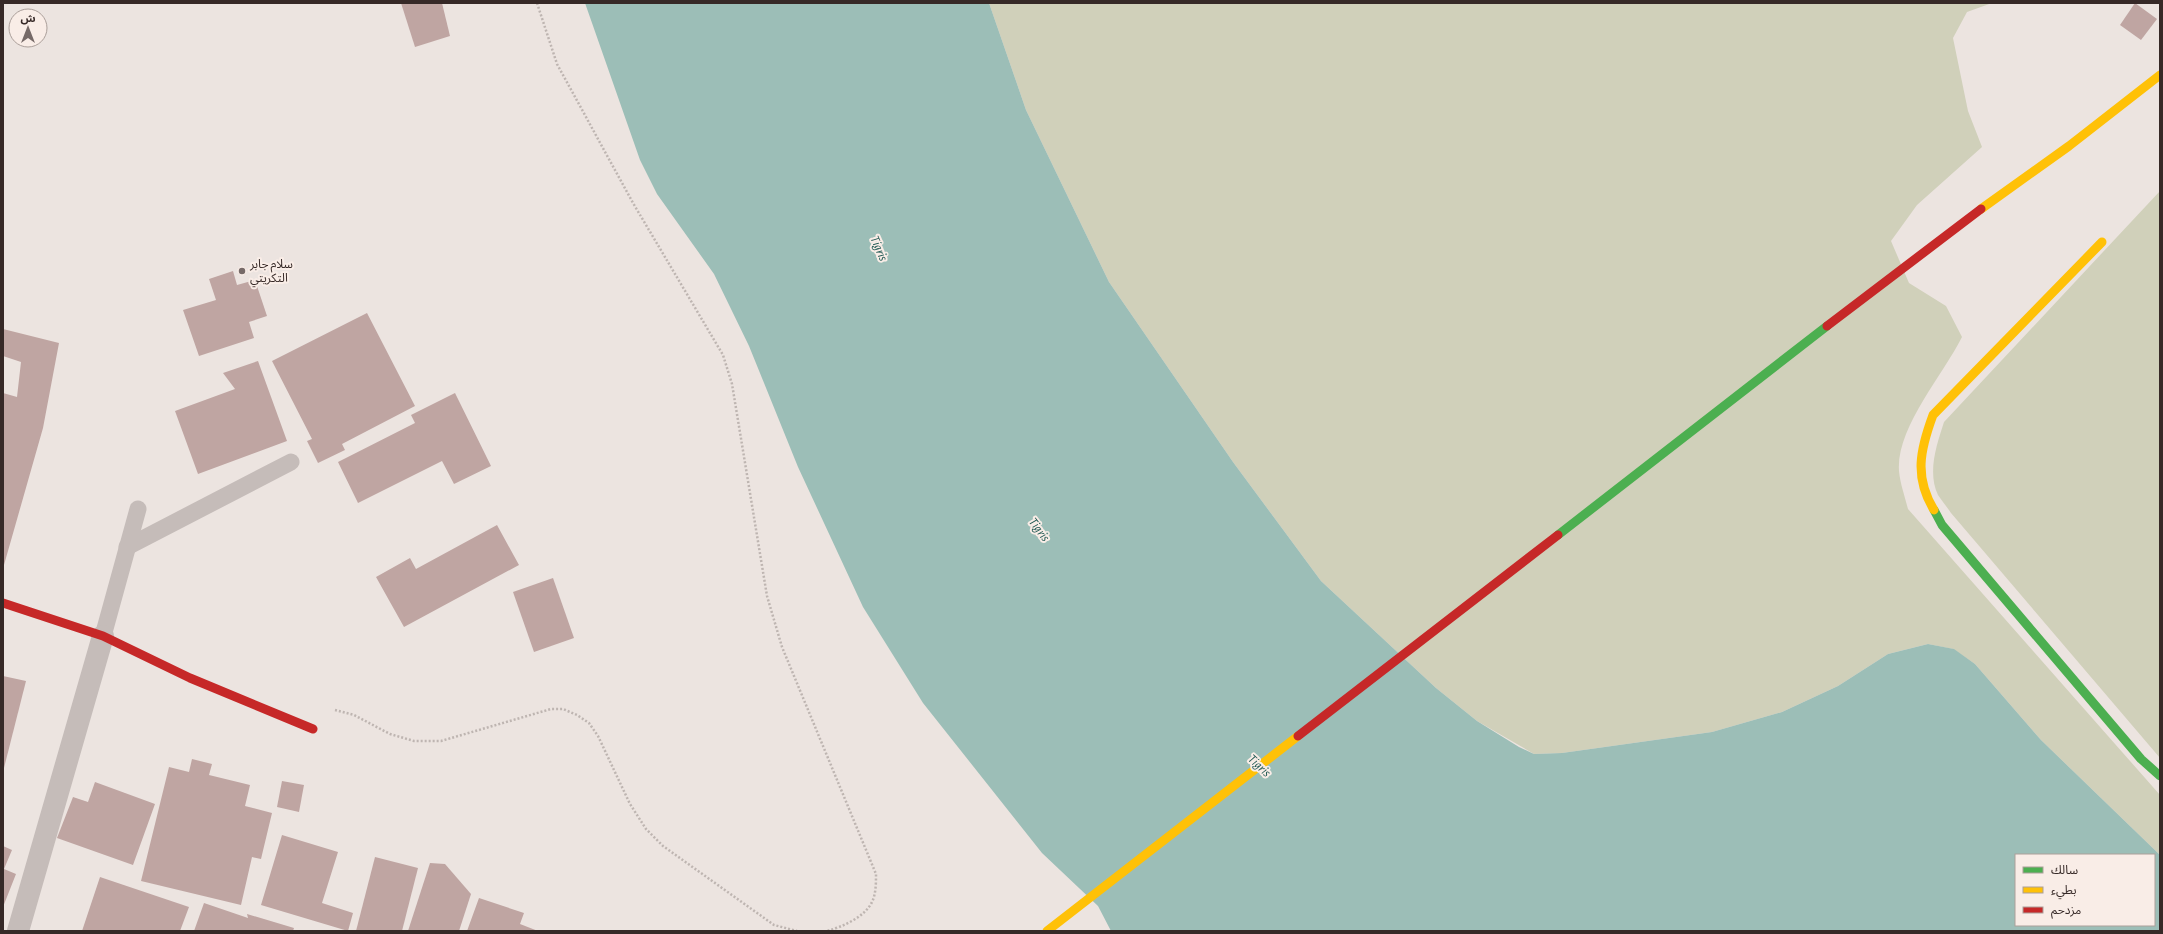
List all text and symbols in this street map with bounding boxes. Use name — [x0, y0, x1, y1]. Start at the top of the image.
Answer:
north arrow — [8, 8, 48, 48]
text: ش — [20, 13, 36, 25]
water label: Tigris — [868, 234, 890, 263]
place label: سلام جابر التكريتي — [249, 258, 293, 288]
marker: سلام جابر التكريتي — [237, 266, 247, 276]
water label: Tigris — [1026, 516, 1052, 544]
water label: Tigris — [1245, 753, 1273, 780]
legend — [2015, 854, 2155, 926]
text: سالك — [2051, 864, 2078, 876]
text: بطيء — [2051, 884, 2077, 900]
text: مزدحم — [2051, 904, 2081, 919]

